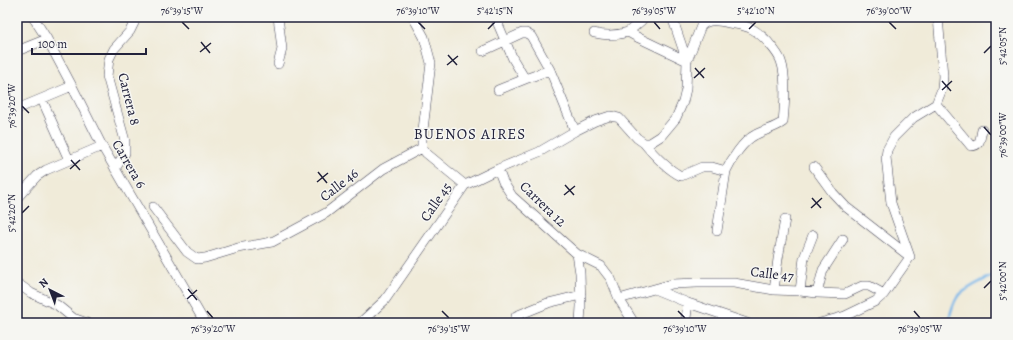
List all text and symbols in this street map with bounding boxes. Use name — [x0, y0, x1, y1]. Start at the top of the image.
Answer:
text: 76°39'15"W — [161, 4, 204, 17]
text: 76°39'10"W — [396, 4, 440, 17]
text: 5°42'15"N — [477, 4, 513, 17]
text: 76°39'05"W — [632, 4, 677, 17]
text: 5°42'10"N — [737, 4, 775, 17]
text: 76°39'00"W — [866, 4, 912, 17]
text: 5°42'05"N — [996, 27, 1009, 65]
scale bar — [32, 30, 146, 56]
text: 100 m — [38, 36, 67, 52]
street label: Carrera 8 — [113, 71, 145, 127]
text: 76°39'20"W — [5, 83, 18, 128]
text: 76°39'00"W — [996, 112, 1009, 158]
district label: BUENOS AIRES — [414, 124, 526, 144]
street label: Carrera 6 — [107, 136, 151, 192]
street label: Calle 46 — [316, 164, 362, 206]
street label: Carrera 12 — [516, 177, 571, 231]
street label: Calle 45 — [416, 179, 456, 225]
text: 5°42'20"N — [5, 194, 18, 232]
text: 5°42'00"N — [996, 261, 1009, 301]
street label: Calle 47 — [749, 262, 795, 286]
north arrow — [30, 270, 70, 310]
text: N — [36, 275, 52, 291]
text: 76°39'20"W — [191, 322, 236, 335]
text: 76°39'15"W — [428, 322, 471, 335]
text: 76°39'10"W — [663, 322, 707, 335]
text: 76°39'05"W — [898, 322, 943, 335]

